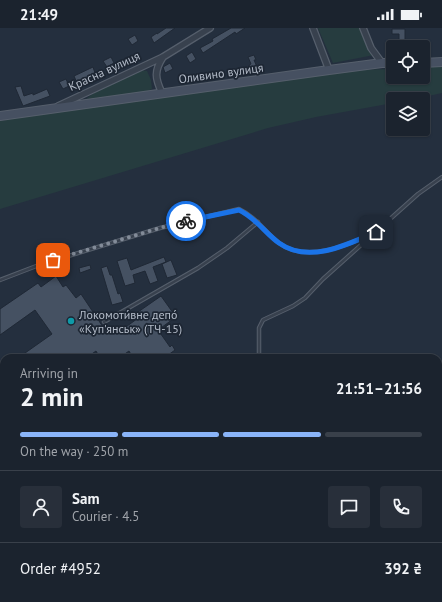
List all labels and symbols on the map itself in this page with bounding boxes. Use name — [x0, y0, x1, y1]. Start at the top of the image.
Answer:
street label: Красна вулиця — [66, 48, 142, 94]
street label: Оливино вулиця — [178, 60, 264, 86]
courier — [166, 201, 206, 241]
pin — [359, 215, 393, 249]
pin — [36, 243, 70, 277]
place label: Локомоти́вне депо́ «Куп'янськ» (ТЧ-15) — [78, 307, 182, 336]
marker: Локомоти́вне депо́ «Куп'янськ» (ТЧ-15) — [66, 316, 76, 326]

